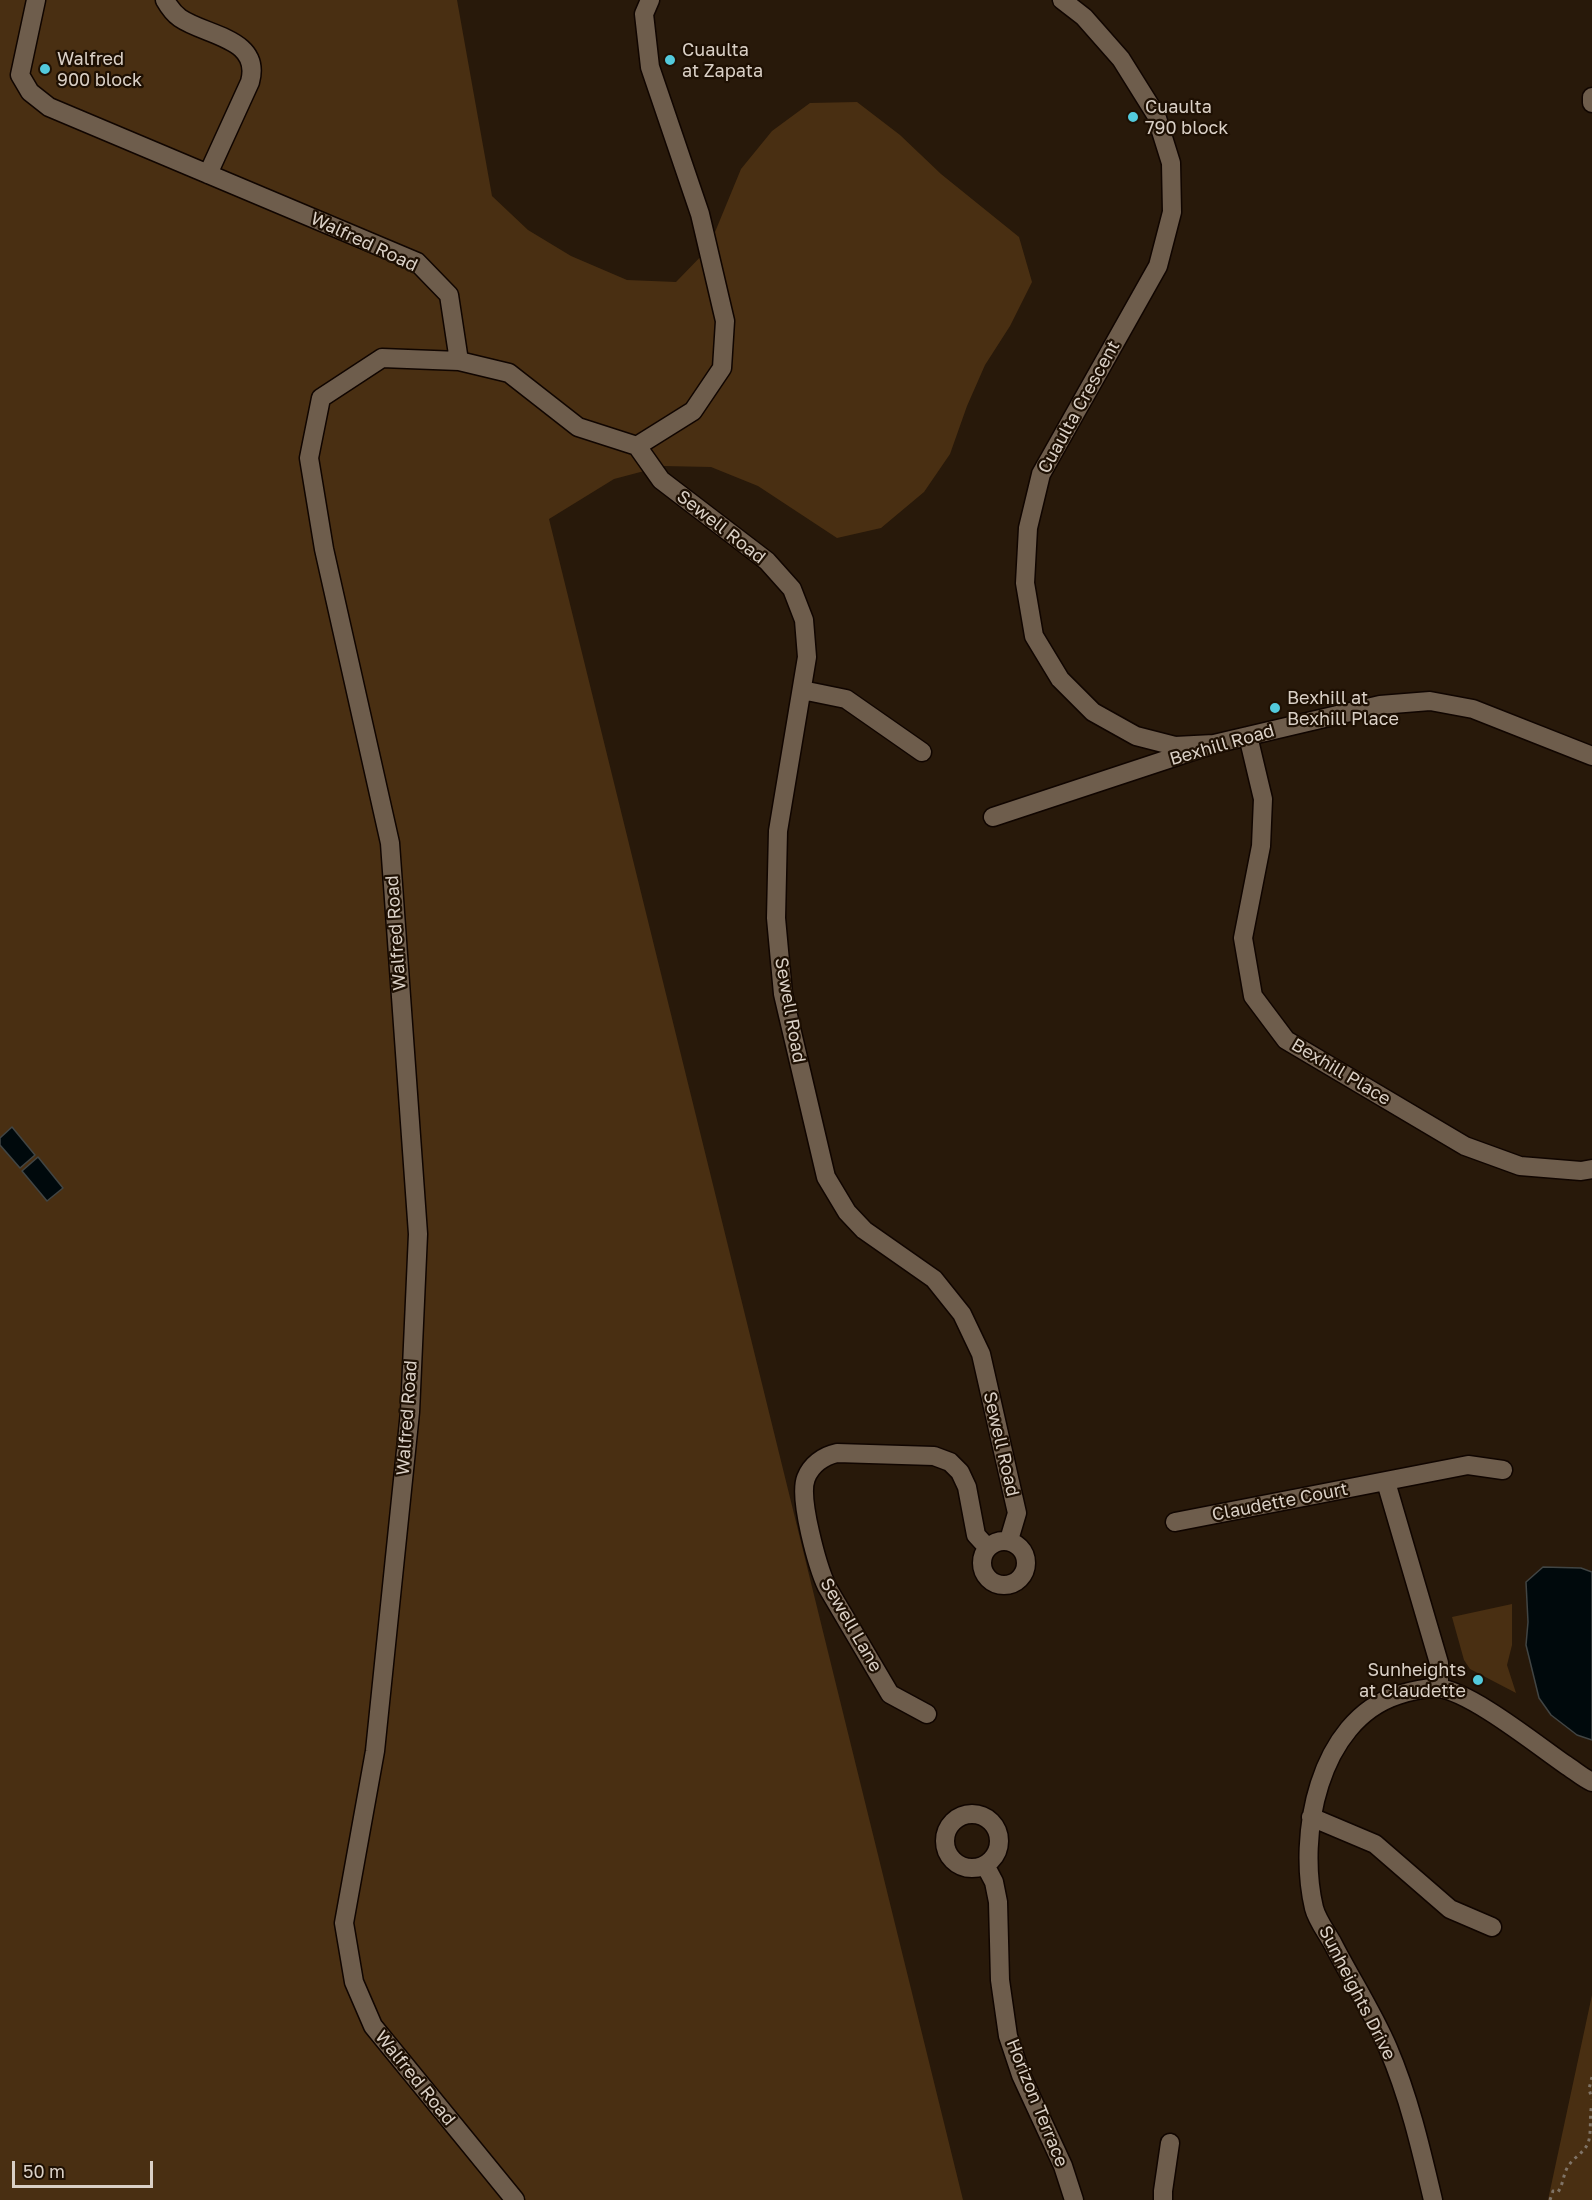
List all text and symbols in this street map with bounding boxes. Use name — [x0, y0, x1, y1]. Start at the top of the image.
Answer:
place label: Cuaulta at Zapata — [682, 39, 763, 82]
place label: Walfred 900 block — [57, 48, 142, 90]
marker: Cuaulta at Zapata — [663, 53, 677, 67]
marker: Walfred 900 block — [38, 62, 52, 76]
place label: Cuaulta 790 block — [1145, 96, 1229, 138]
marker: Cuaulta 790 block — [1126, 110, 1140, 124]
street label: Walfred Road — [307, 208, 421, 276]
street label: Cuaulta Crescent — [1033, 337, 1125, 477]
street label: Sewell Road — [672, 486, 770, 568]
place label: Bexhill at Bexhill Place — [1287, 687, 1399, 730]
marker: Bexhill at Bexhill Place — [1268, 701, 1282, 715]
street label: Bexhill Road — [1167, 720, 1277, 770]
street label: Walfred Road — [381, 875, 411, 991]
street label: Sewell Road — [770, 956, 810, 1064]
street label: Bexhill Place — [1287, 1034, 1395, 1110]
street label: Walfred Road — [392, 1360, 422, 1476]
street label: Sewell Road — [978, 1390, 1024, 1498]
street label: Claudette Court — [1210, 1478, 1350, 1526]
street label: Sewell Lane — [815, 1574, 887, 1676]
place label: Sunheights at Claudette — [1359, 1659, 1466, 1702]
marker: Sunheights at Claudette — [1471, 1673, 1485, 1687]
street label: Sunheights Drive — [1314, 1922, 1400, 2064]
street label: Walfred Road — [370, 2026, 460, 2130]
street label: Horizon Terrace — [1001, 2036, 1073, 2170]
scale bar — [15, 2149, 156, 2187]
text: 50 m — [23, 2160, 65, 2182]

